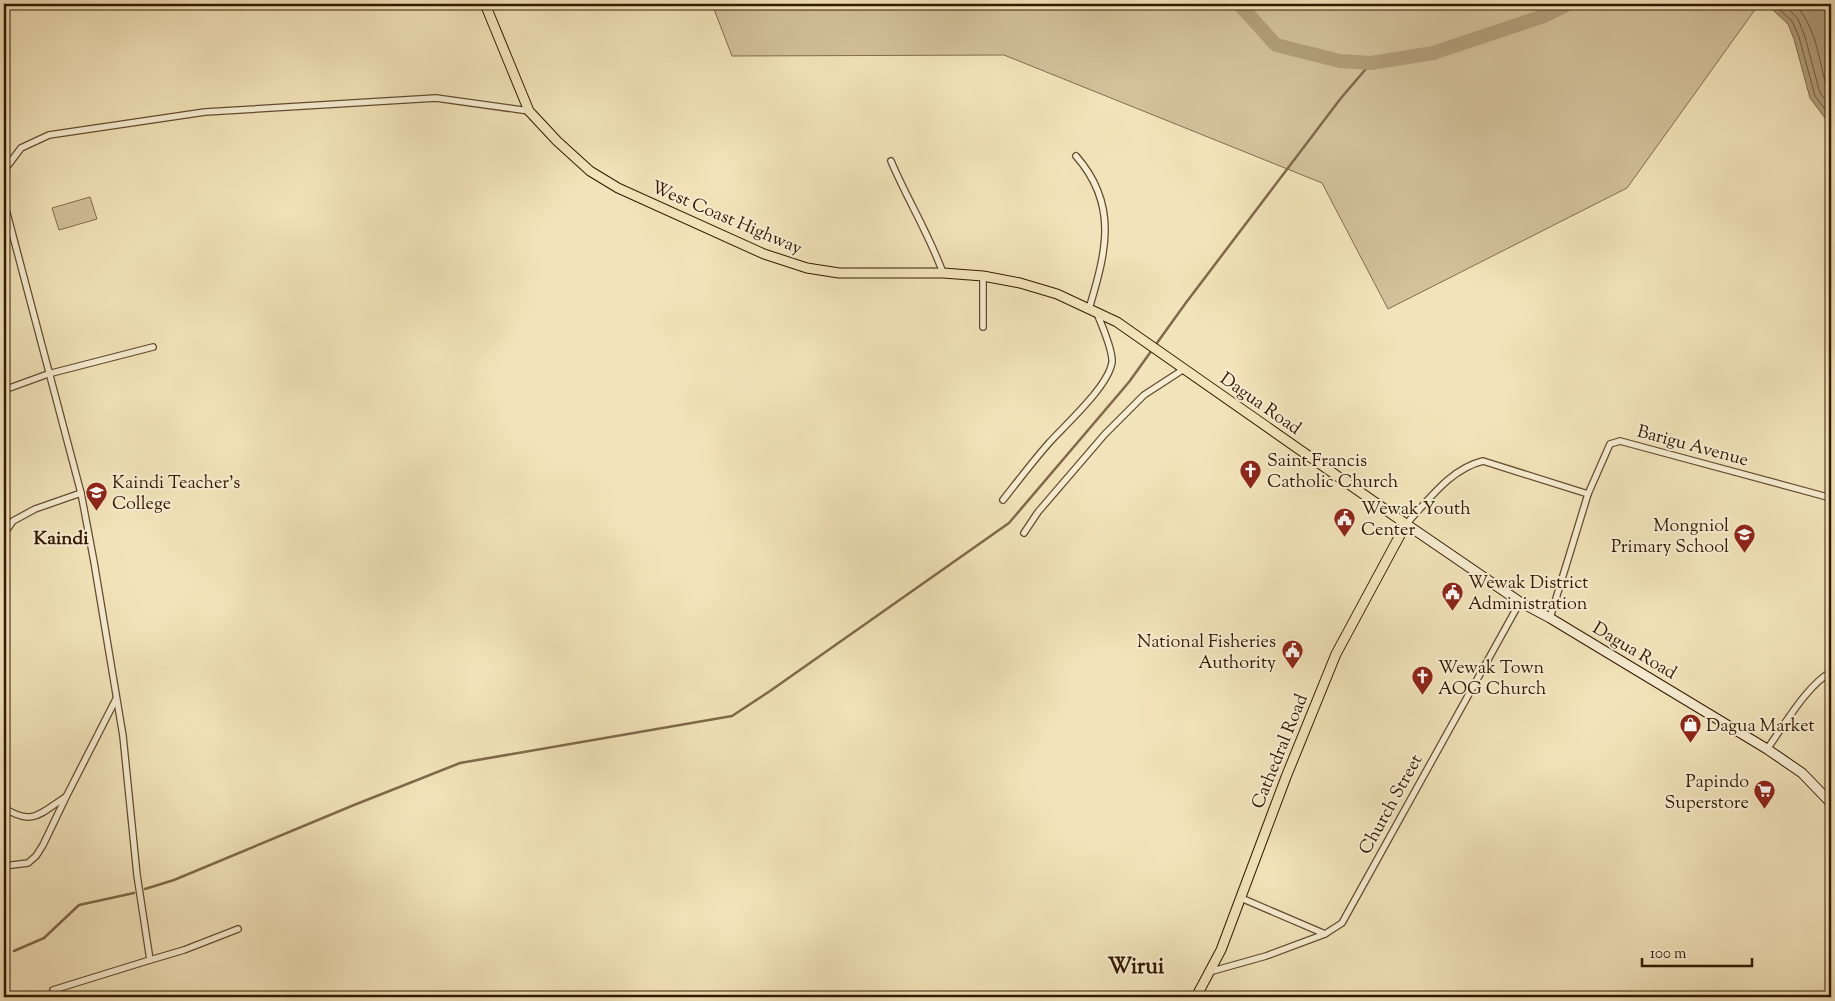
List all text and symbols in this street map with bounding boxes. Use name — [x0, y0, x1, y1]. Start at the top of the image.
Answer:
street label: West Coast Highway — [647, 175, 806, 262]
street label: Dagua Road — [1214, 367, 1306, 442]
street label: Barigu Avenue — [1634, 420, 1751, 474]
place label: Saint Francis Catholic Church — [1267, 449, 1399, 496]
church icon: Saint Francis Catholic Church — [1239, 458, 1263, 489]
place label: Kaindi Teacher's College — [112, 471, 240, 518]
school or university icon: Kaindi Teacher's College — [84, 480, 108, 511]
place label: Wewak Youth Center — [1361, 497, 1471, 544]
public building icon: Wewak Youth Center — [1333, 506, 1357, 537]
place label: Mongniol Primary School — [1611, 514, 1729, 561]
school or university icon: Mongniol Primary School — [1733, 523, 1757, 554]
district label: Kaindi — [33, 526, 89, 553]
place label: Wewak District Administration — [1468, 571, 1588, 618]
public building icon: Wewak District Administration — [1440, 580, 1464, 611]
street label: Dagua Road — [1587, 616, 1681, 687]
place label: National Fisheries Authority — [1137, 630, 1276, 677]
public building icon: National Fisheries Authority — [1280, 639, 1304, 670]
place label: Wewak Town AOG Church — [1438, 656, 1547, 703]
church icon: Wewak Town AOG Church — [1410, 665, 1434, 696]
street label: Cathedral Road — [1246, 690, 1316, 813]
shop icon: Dagua Market — [1678, 713, 1702, 744]
place label: Dagua Market — [1706, 714, 1815, 740]
street label: Church Street — [1353, 750, 1430, 860]
place label: Papindo Superstore — [1665, 770, 1749, 817]
supermarket icon: Papindo Superstore — [1753, 779, 1777, 810]
scale bar — [1642, 936, 1752, 968]
text: 100 m — [1650, 944, 1687, 965]
district label: Wirui — [1108, 952, 1165, 984]

